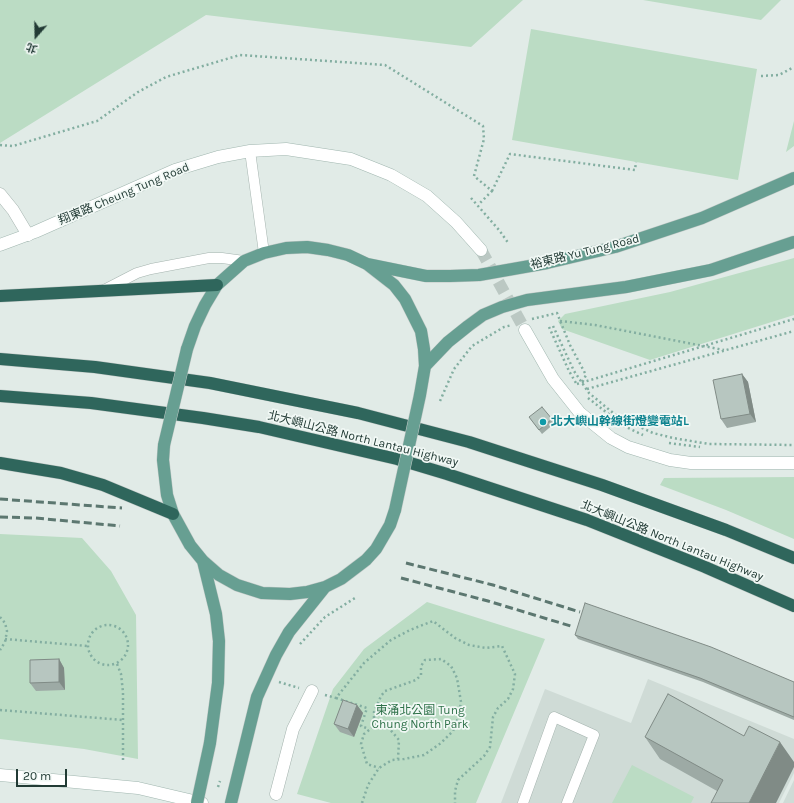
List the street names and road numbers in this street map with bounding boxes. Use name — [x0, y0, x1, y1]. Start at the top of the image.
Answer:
street label: 翔東路 Cheung Tung Road — [56, 160, 192, 228]
street label: 裕東路 Yu Tung Road — [529, 232, 641, 272]
street label: 北大嶼山公路 North Lantau Highway — [266, 408, 460, 470]
street label: 北大嶼山公路 North Lantau Highway — [579, 498, 765, 584]

